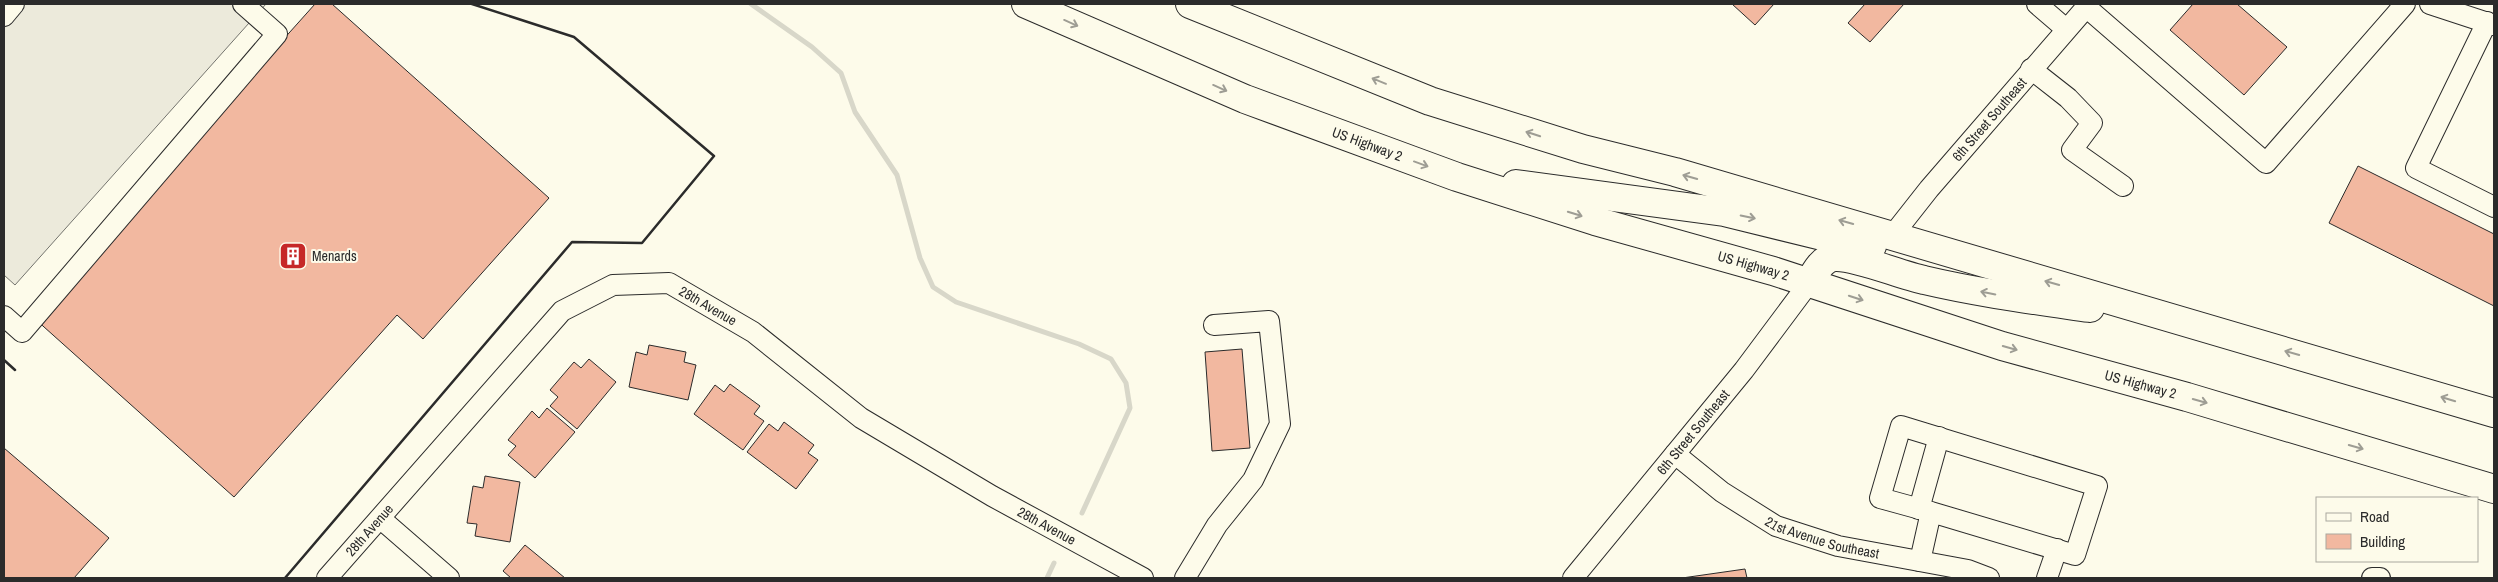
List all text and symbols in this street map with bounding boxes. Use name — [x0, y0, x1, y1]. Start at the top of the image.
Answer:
one-way arrow — [1063, 19, 1078, 29]
street label: 6th Street Southeast — [1948, 74, 2030, 165]
one-way arrow — [1372, 76, 1388, 85]
one-way arrow — [1212, 84, 1227, 94]
street label: US Highway 2 — [1330, 123, 1405, 165]
one-way arrow — [1525, 128, 1541, 138]
one-way arrow — [1413, 160, 1428, 169]
one-way arrow — [1682, 171, 1698, 181]
one-way arrow — [1567, 210, 1583, 220]
one-way arrow — [1739, 213, 1755, 222]
one-way arrow — [1838, 217, 1854, 227]
building icon: Menards — [278, 241, 308, 271]
place label: Menards — [312, 247, 357, 265]
street label: US Highway 2 — [1716, 247, 1791, 285]
one-way arrow — [2044, 277, 2060, 287]
street label: 28th Avenue — [676, 282, 740, 330]
one-way arrow — [1980, 288, 1996, 297]
one-way arrow — [1847, 293, 1863, 303]
one-way arrow — [2002, 343, 2018, 353]
one-way arrow — [2284, 347, 2300, 357]
street label: US Highway 2 — [2103, 366, 2178, 403]
street label: 6th Street Southeast — [1653, 386, 1733, 478]
one-way arrow — [2440, 393, 2456, 403]
one-way arrow — [2192, 396, 2208, 406]
one-way arrow — [2348, 442, 2364, 452]
legend — [2316, 497, 2478, 562]
street label: 28th Avenue — [341, 500, 397, 560]
street label: 28th Avenue — [1014, 503, 1079, 549]
text: Road — [2360, 506, 2389, 527]
street label: 21st Avenue Southeast — [1762, 512, 1881, 562]
text: Building — [2360, 531, 2405, 552]

